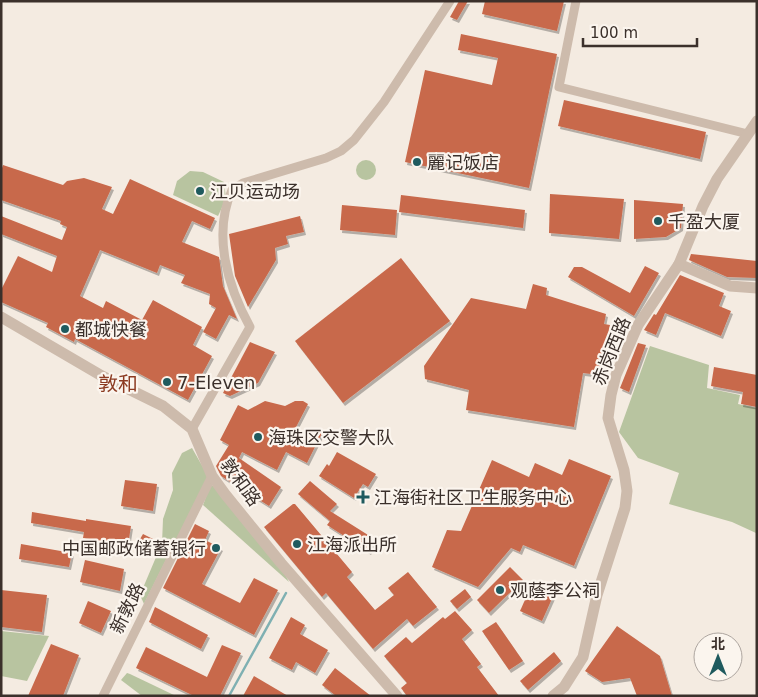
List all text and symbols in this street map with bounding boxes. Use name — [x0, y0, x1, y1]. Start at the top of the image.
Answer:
scale bar — [583, 15, 697, 47]
text: 100 m — [590, 24, 638, 42]
place label: 麗记饭店 — [427, 152, 499, 173]
marker: 麗记饭店 — [411, 156, 423, 168]
place label: 江贝运动场 — [210, 181, 300, 202]
marker: 江贝运动场 — [194, 185, 206, 197]
place label: 千盈大厦 — [668, 211, 740, 232]
marker: 千盈大厦 — [652, 215, 664, 227]
street label: 赤岗西路 — [588, 314, 634, 388]
place label: 都城快餐 — [75, 319, 147, 340]
marker: 都城快餐 — [59, 323, 71, 335]
district label: 敦和 — [98, 372, 138, 396]
place label: 7-Eleven — [177, 372, 256, 393]
marker: 7-Eleven — [161, 376, 173, 388]
place label: 海珠区交警大队 — [268, 427, 394, 448]
marker: 海珠区交警大队 — [252, 431, 264, 443]
street label: 敦和路 — [217, 454, 265, 510]
place label: 江海街社区卫生服务中心 — [374, 487, 572, 508]
marker: 江海街社区卫生服务中心 — [356, 490, 370, 504]
place label: 江海派出所 — [307, 534, 397, 555]
place label: 中国邮政储蓄银行 — [62, 538, 206, 559]
marker: 江海派出所 — [291, 538, 303, 550]
marker: 中国邮政储蓄银行 — [210, 542, 222, 554]
street label: 新敦路 — [106, 579, 148, 637]
place label: 观蔭李公祠 — [510, 580, 600, 601]
marker: 观蔭李公祠 — [494, 584, 506, 596]
north arrow — [693, 632, 743, 682]
text: 北 — [711, 636, 725, 652]

